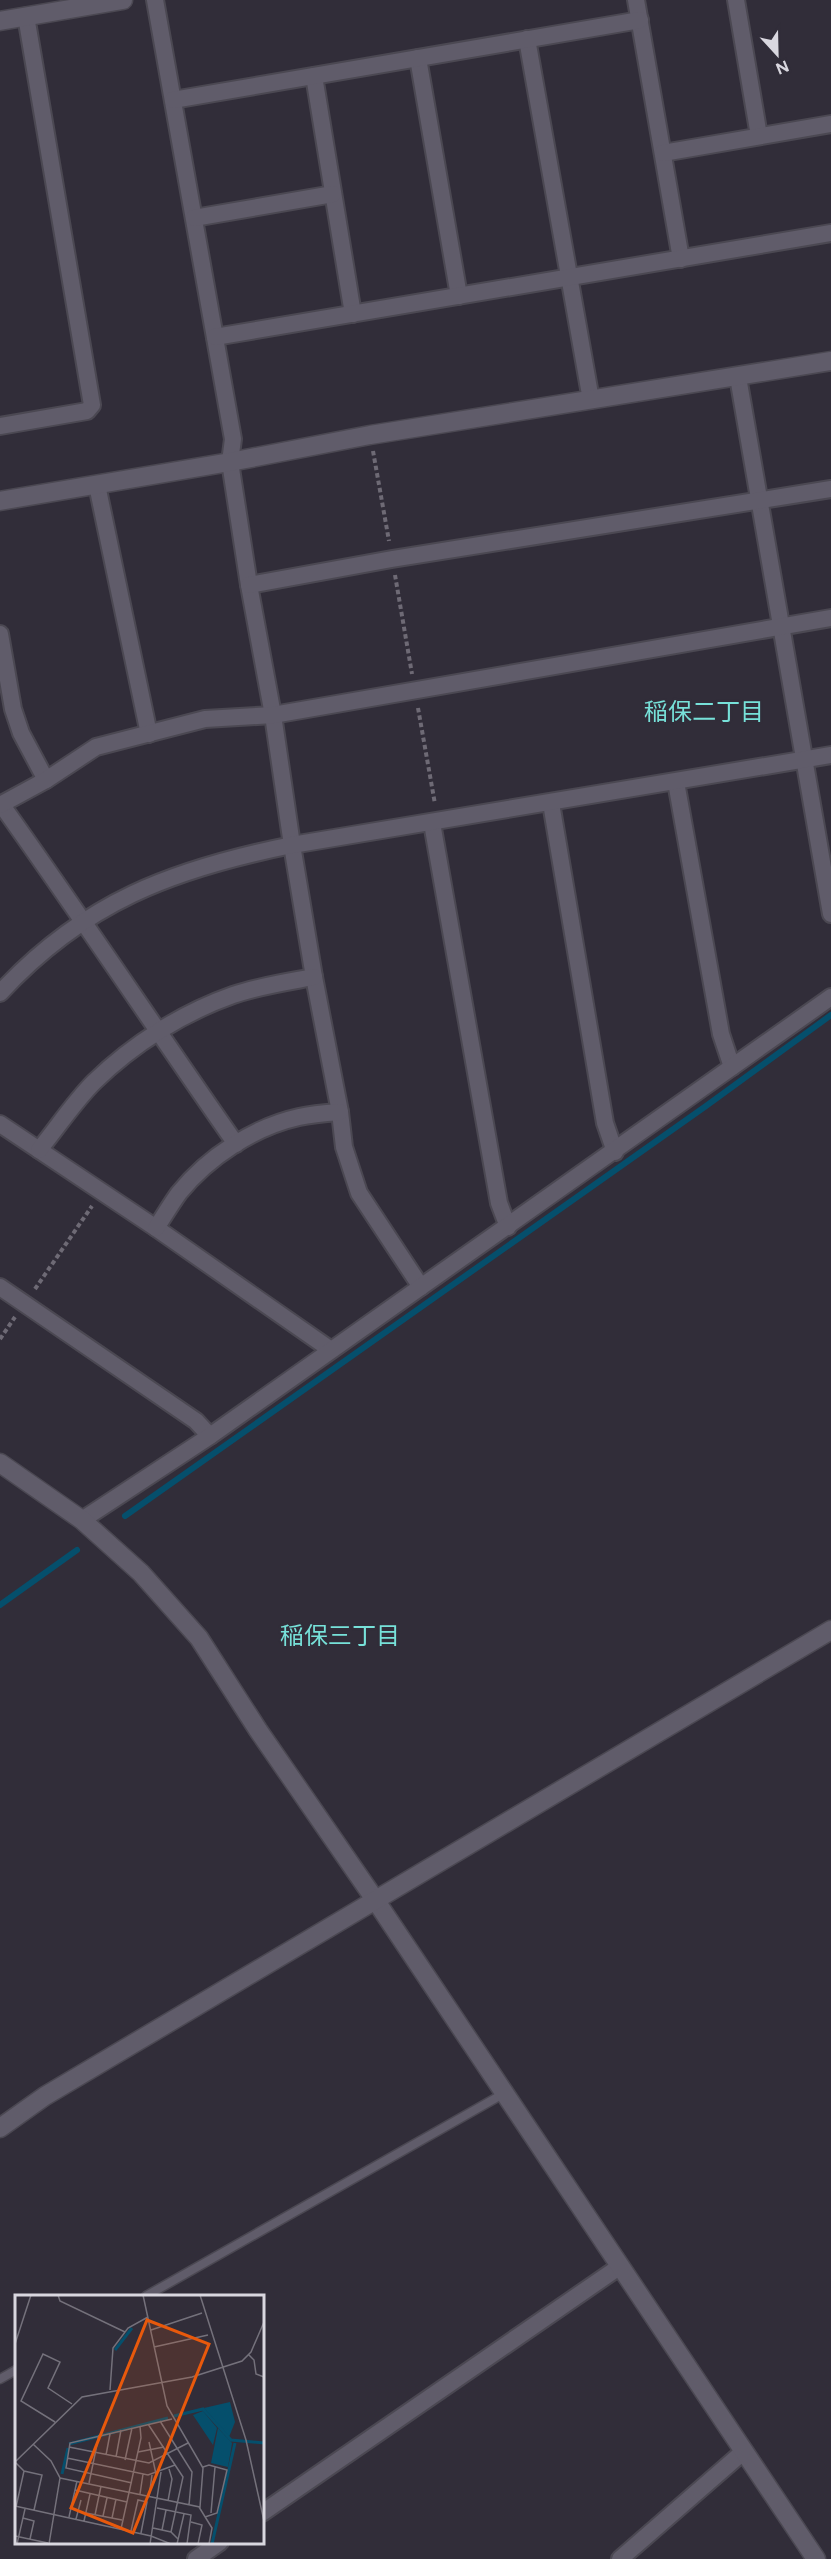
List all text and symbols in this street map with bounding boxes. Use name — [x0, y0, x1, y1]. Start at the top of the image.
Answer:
north arrow — [747, 24, 807, 84]
text: N — [773, 56, 792, 79]
district label: 稲保二丁目 — [644, 697, 764, 726]
district label: 稲保三丁目 — [280, 1621, 400, 1650]
inset map — [15, 2295, 264, 2544]

